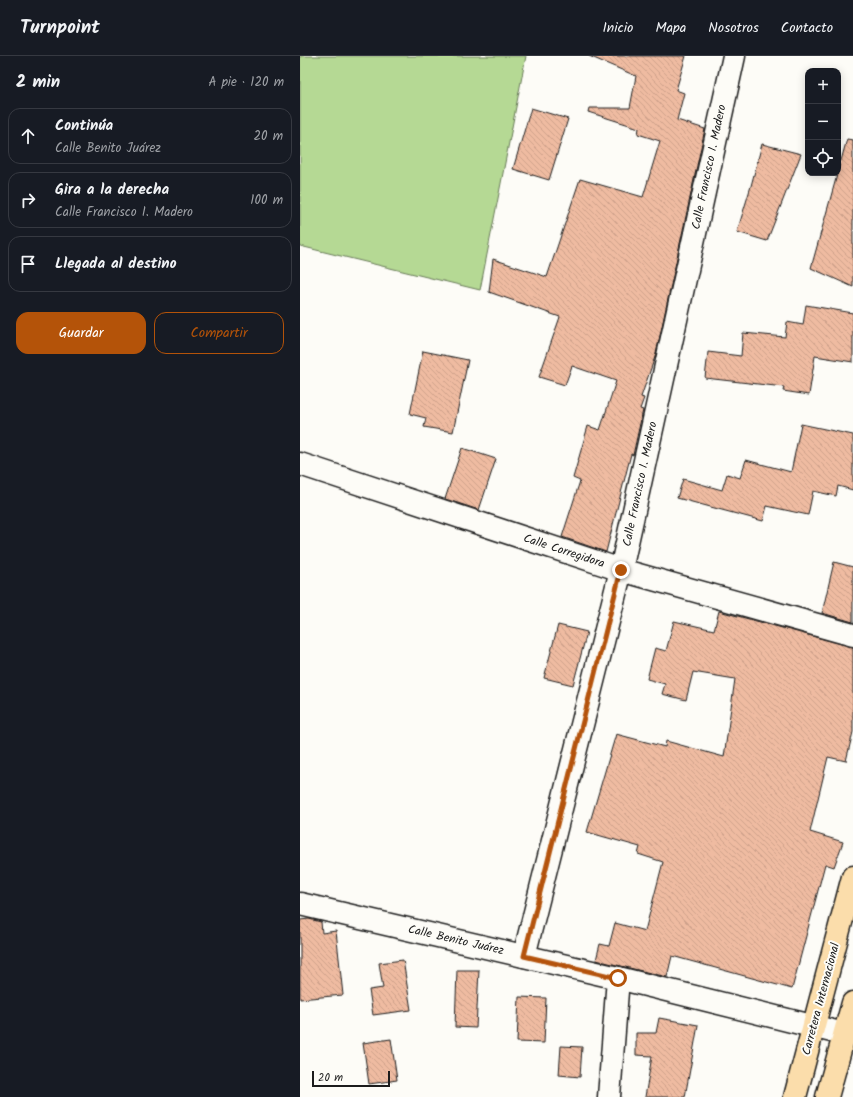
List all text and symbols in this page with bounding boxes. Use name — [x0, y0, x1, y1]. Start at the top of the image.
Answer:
text: Turnpoint — [20, 13, 100, 43]
text: Inicio — [602, 17, 633, 39]
text: Mapa — [655, 17, 686, 39]
text: Nosotros — [708, 17, 759, 39]
text: Contacto — [781, 17, 833, 39]
map controls — [805, 68, 841, 176]
button: + — [805, 68, 841, 104]
text: 2 min — [16, 69, 60, 96]
text: A pie · 120 m — [209, 72, 284, 93]
street label: Calle Francisco I. Madero — [686, 103, 732, 231]
button: − — [805, 104, 841, 140]
text: Continúa — [55, 114, 113, 138]
icon: ahead — [17, 125, 39, 147]
text: 20 m — [253, 126, 283, 147]
text: Calle Benito Juárez — [55, 138, 161, 159]
button: locate — [805, 140, 841, 176]
text: Gira a la derecha — [55, 178, 169, 202]
icon: right — [17, 189, 39, 211]
text: 100 m — [250, 190, 283, 211]
text: Calle Francisco I. Madero — [55, 202, 193, 223]
text: Llegada al destino — [55, 252, 177, 276]
icon: arrive — [17, 253, 39, 275]
button: Guardar — [16, 312, 146, 354]
button: Compartir — [154, 312, 284, 354]
street label: Calle Francisco I. Madero — [617, 420, 663, 548]
street label: Calle Corregidora — [521, 529, 607, 573]
route end — [612, 561, 630, 579]
street label: Calle Benito Juárez — [406, 920, 506, 960]
street label: Carretera Internacional — [797, 941, 845, 1057]
route start — [609, 969, 627, 987]
scale bar — [312, 1069, 390, 1088]
text: 20 m — [318, 1069, 343, 1087]

